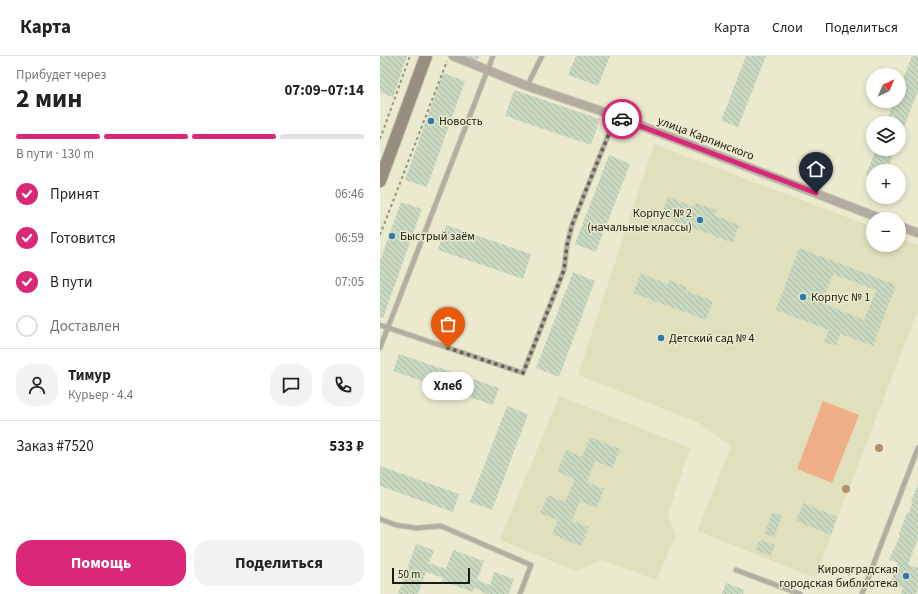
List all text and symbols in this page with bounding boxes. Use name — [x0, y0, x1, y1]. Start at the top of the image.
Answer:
text: Карта — [20, 14, 71, 41]
text: Карта — [714, 18, 750, 38]
text: Слои — [772, 18, 803, 38]
text: Поделиться — [825, 18, 898, 38]
text: Прибудет через — [16, 66, 106, 84]
north arrow — [866, 68, 906, 108]
map controls — [866, 68, 906, 252]
text: 2 мин — [16, 80, 82, 117]
text: 07:09–07:14 — [284, 80, 364, 101]
courier — [602, 99, 642, 139]
icon: car — [611, 108, 633, 130]
street label: улица Карпинского — [655, 112, 757, 165]
place label: Новость — [439, 113, 483, 130]
marker: Новость — [426, 116, 436, 126]
button: layers — [866, 116, 906, 156]
text: В пути · 130 m — [16, 145, 94, 163]
pin — [799, 152, 833, 193]
icon: home — [805, 158, 827, 180]
button: + — [866, 164, 906, 204]
icon: check — [16, 183, 38, 205]
text: Принят — [50, 184, 100, 205]
text: 06:46 — [335, 185, 364, 203]
place label: Корпус № 2 (начальные классы) — [587, 205, 692, 236]
button: − — [866, 212, 906, 252]
marker: Корпус № 2 (начальные классы) — [695, 215, 705, 225]
icon: check — [16, 227, 38, 249]
text: Готовится — [50, 228, 116, 249]
place label: Быстрый заём — [400, 228, 475, 245]
text: 06:59 — [335, 229, 364, 247]
marker: Быстрый заём — [387, 231, 397, 241]
icon: check — [16, 271, 38, 293]
text: В пути — [50, 272, 93, 293]
text: 07:05 — [335, 273, 364, 291]
place label: Корпус № 1 — [811, 289, 870, 306]
marker: Корпус № 1 — [798, 292, 808, 302]
pin — [431, 307, 465, 348]
icon: bag — [437, 313, 459, 335]
text: Доставлен — [50, 316, 120, 337]
place label: Детский сад № 4 — [669, 330, 755, 347]
marker: Детский сад № 4 — [656, 333, 666, 343]
button: person — [16, 364, 58, 406]
button: chat — [270, 364, 312, 406]
button: phone — [322, 364, 364, 406]
text: Тимур — [68, 365, 111, 386]
callout: Хлеб — [422, 372, 474, 400]
text: Хлеб — [434, 377, 462, 395]
text: Курьер · 4.4 — [68, 386, 133, 404]
text: Заказ #7520 — [16, 436, 94, 457]
text: 533 ₽ — [329, 436, 364, 457]
button: Помощь — [16, 540, 186, 586]
button: Поделиться — [194, 540, 364, 586]
place label: Кировградская городская библиотека — [779, 561, 898, 592]
scale bar — [392, 566, 470, 585]
text: 50 m — [398, 567, 420, 582]
marker: Кировградская городская библиотека — [901, 571, 911, 581]

